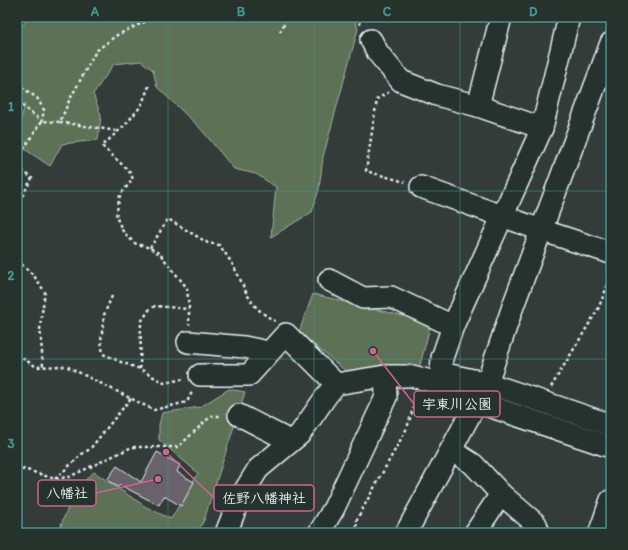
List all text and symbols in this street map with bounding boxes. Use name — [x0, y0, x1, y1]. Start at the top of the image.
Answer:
text: A — [90, 4, 100, 19]
text: B — [237, 4, 246, 19]
text: C — [383, 4, 392, 19]
text: D — [529, 4, 538, 19]
text: 1 — [8, 99, 14, 114]
text: 2 — [8, 268, 15, 283]
callout: 宇東川公園 — [414, 391, 500, 417]
text: 宇東川公園 — [422, 396, 492, 413]
text: 3 — [7, 436, 15, 451]
callout: 八幡社 — [38, 480, 96, 506]
text: 八幡社 — [46, 485, 88, 502]
callout: 佐野八幡神社 — [214, 485, 314, 511]
text: 佐野八幡神社 — [222, 490, 306, 507]

